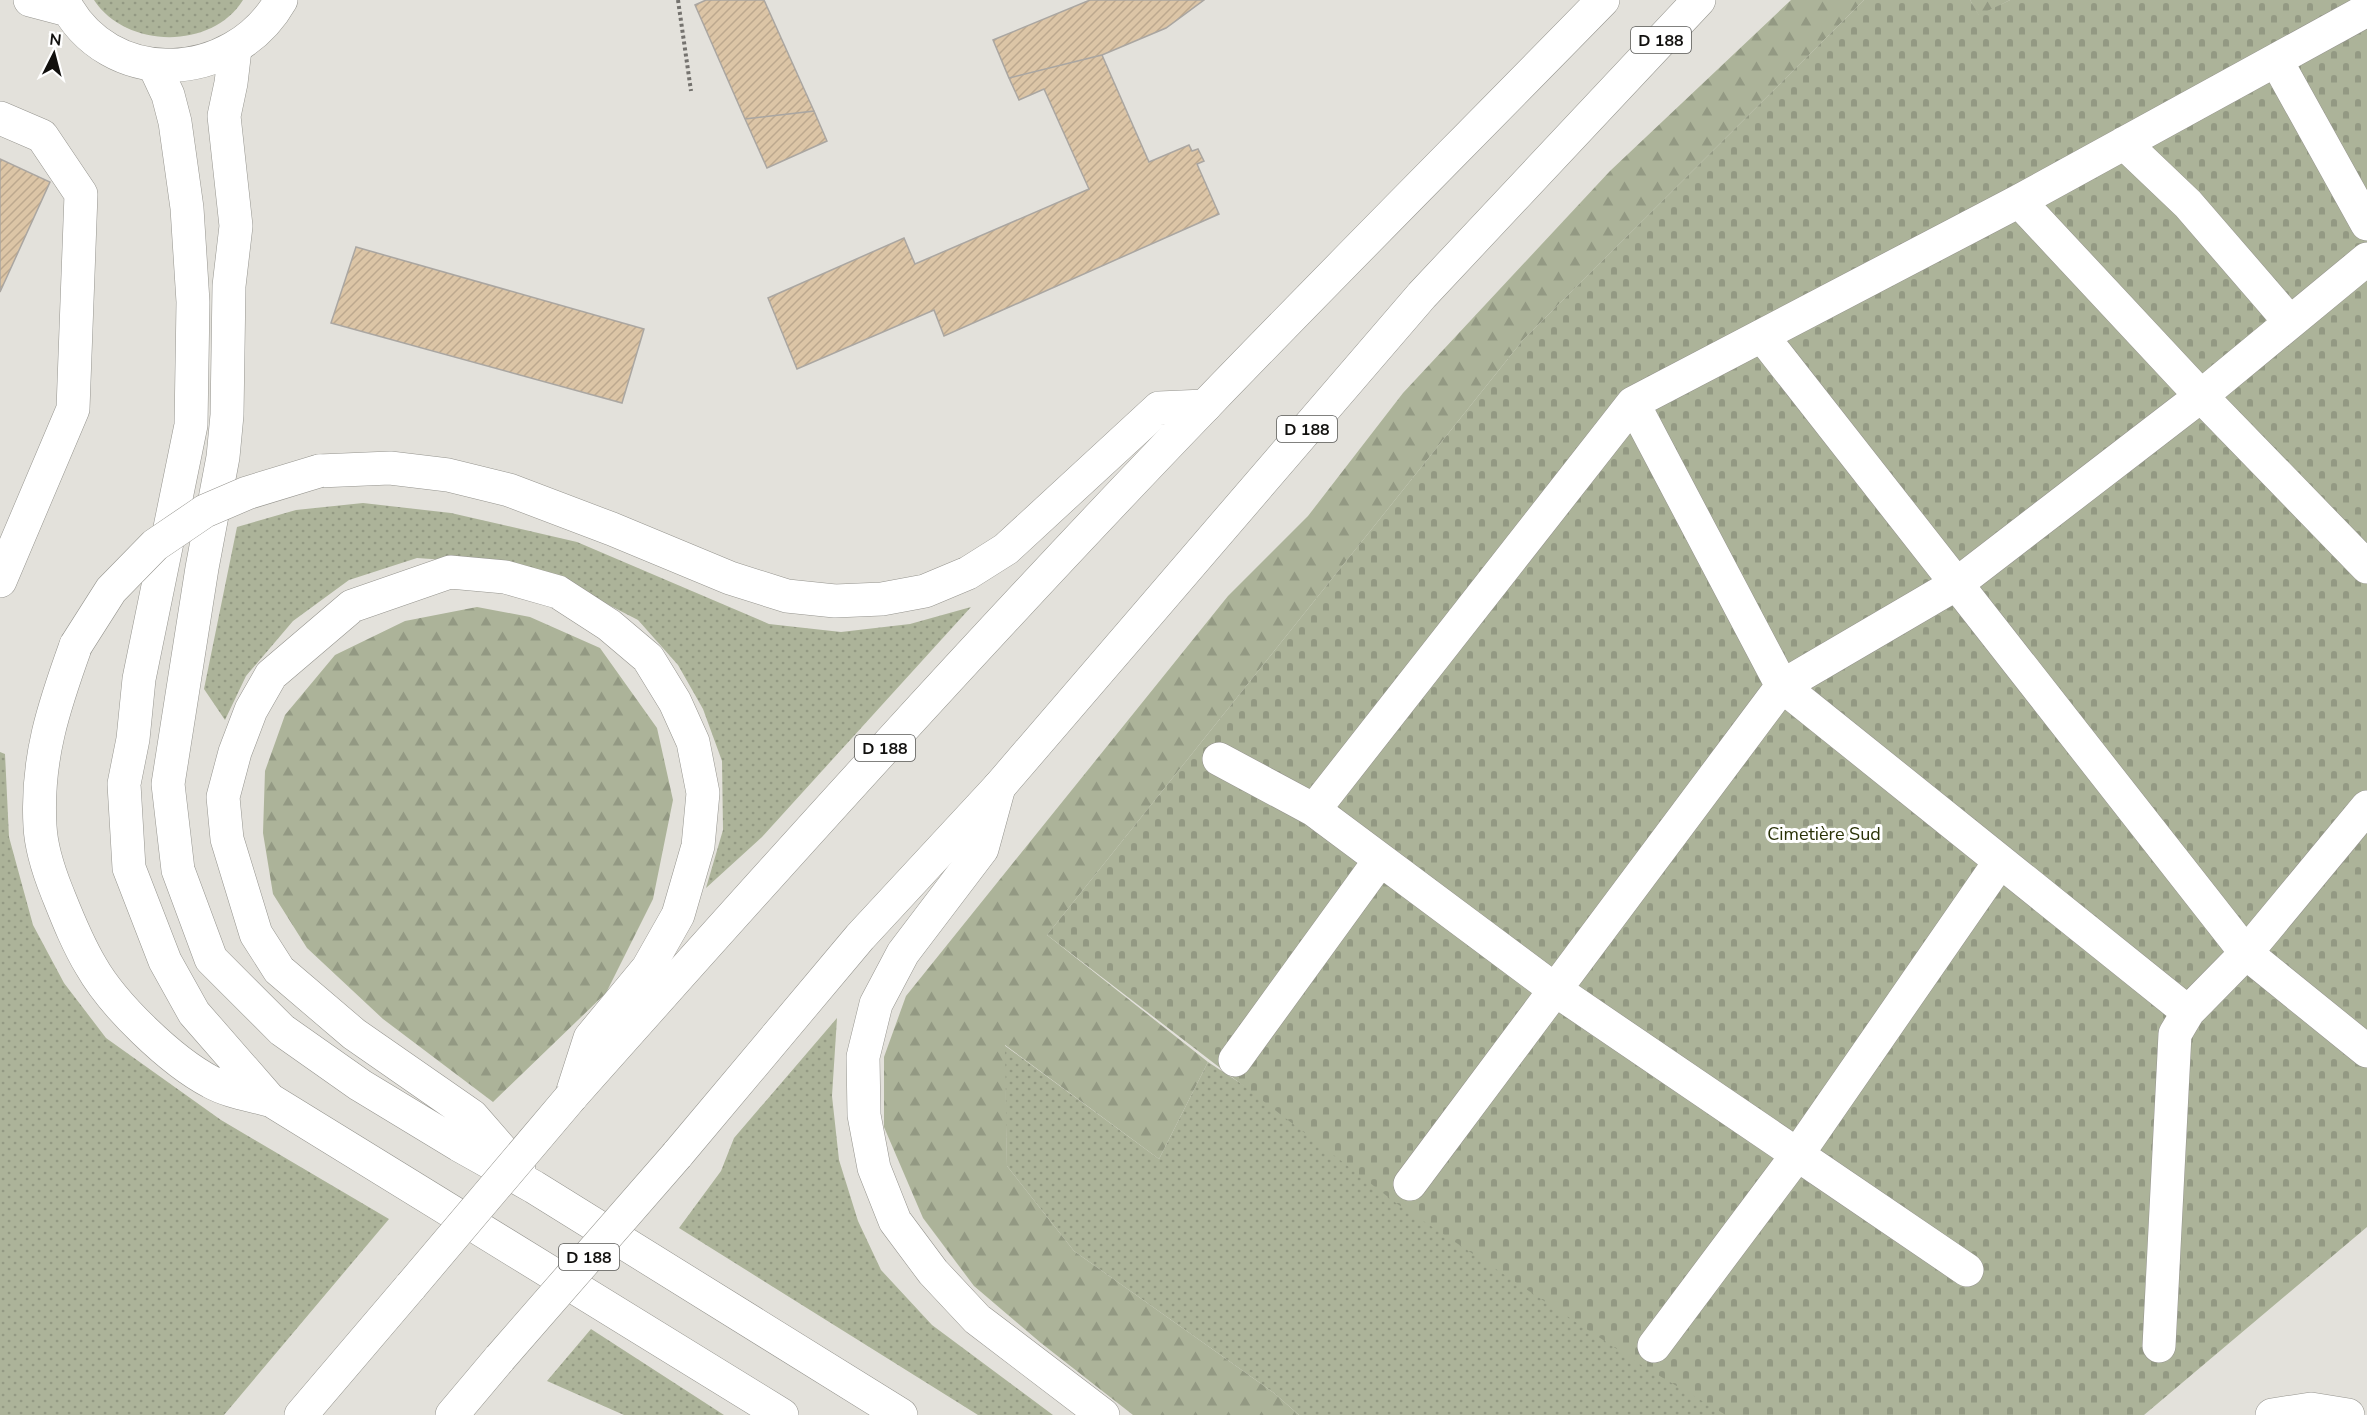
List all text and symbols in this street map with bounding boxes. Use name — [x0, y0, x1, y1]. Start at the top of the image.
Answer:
north arrow — [24, 24, 84, 84]
road number: D 188 — [1631, 27, 1691, 53]
text: N — [48, 29, 63, 52]
road number: D 188 — [1277, 416, 1337, 442]
road number: D 188 — [855, 735, 915, 761]
park label: Cimetière Sud — [1767, 822, 1881, 846]
road number: D 188 — [559, 1244, 619, 1270]

